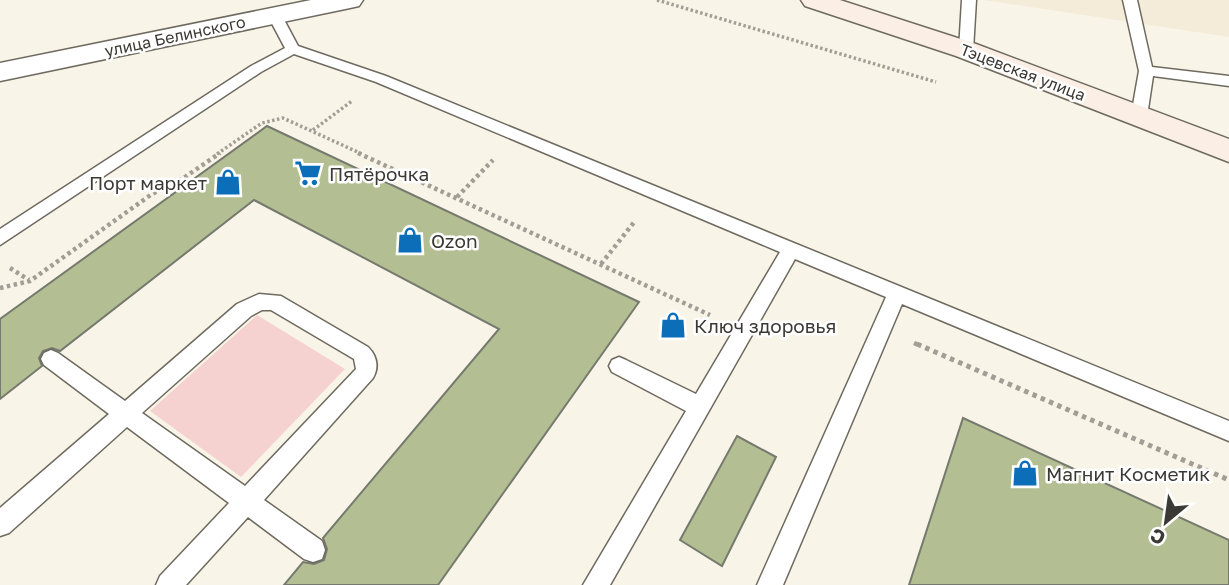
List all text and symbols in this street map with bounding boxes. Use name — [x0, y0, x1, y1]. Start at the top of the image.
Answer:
street label: улица Белинского — [103, 11, 247, 61]
street label: Тэцевская улица — [958, 39, 1088, 105]
supermarket icon: Пятёрочка — [293, 158, 323, 188]
place label: Пятёрочка — [329, 162, 429, 185]
shop icon: Порт маркет — [213, 167, 243, 197]
place label: Порт маркет — [89, 171, 207, 194]
shop icon: Ozon — [395, 225, 425, 255]
place label: Ozon — [431, 229, 478, 252]
shop icon: Ключ здоровья — [658, 310, 688, 340]
place label: Ключ здоровья — [694, 314, 836, 337]
shop icon: Магнит Косметик — [1010, 458, 1040, 488]
place label: Магнит Косметик — [1046, 462, 1210, 485]
north arrow — [1131, 487, 1201, 557]
text: С — [1146, 524, 1169, 551]

